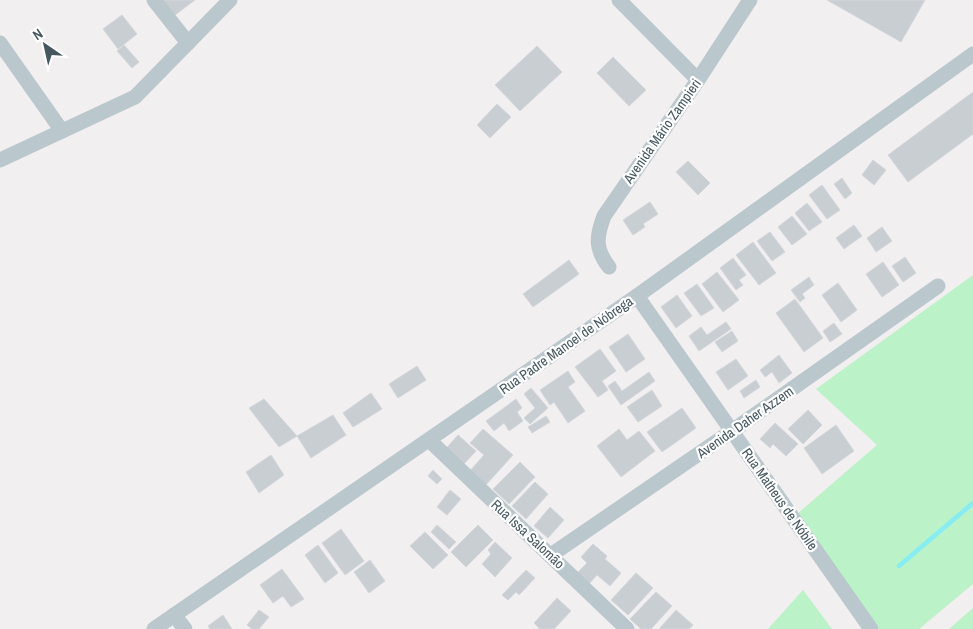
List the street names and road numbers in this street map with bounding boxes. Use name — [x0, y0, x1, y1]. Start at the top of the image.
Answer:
street label: Avenida Mário Zampieri — [619, 75, 705, 188]
street label: Rua Padre Manoel de Nóbrega — [496, 292, 637, 398]
street label: Avenida Daher Azzem — [692, 382, 797, 463]
street label: Rua Matheus de Nóbile — [738, 444, 822, 554]
street label: Rua Issa Salomão — [488, 495, 568, 573]

